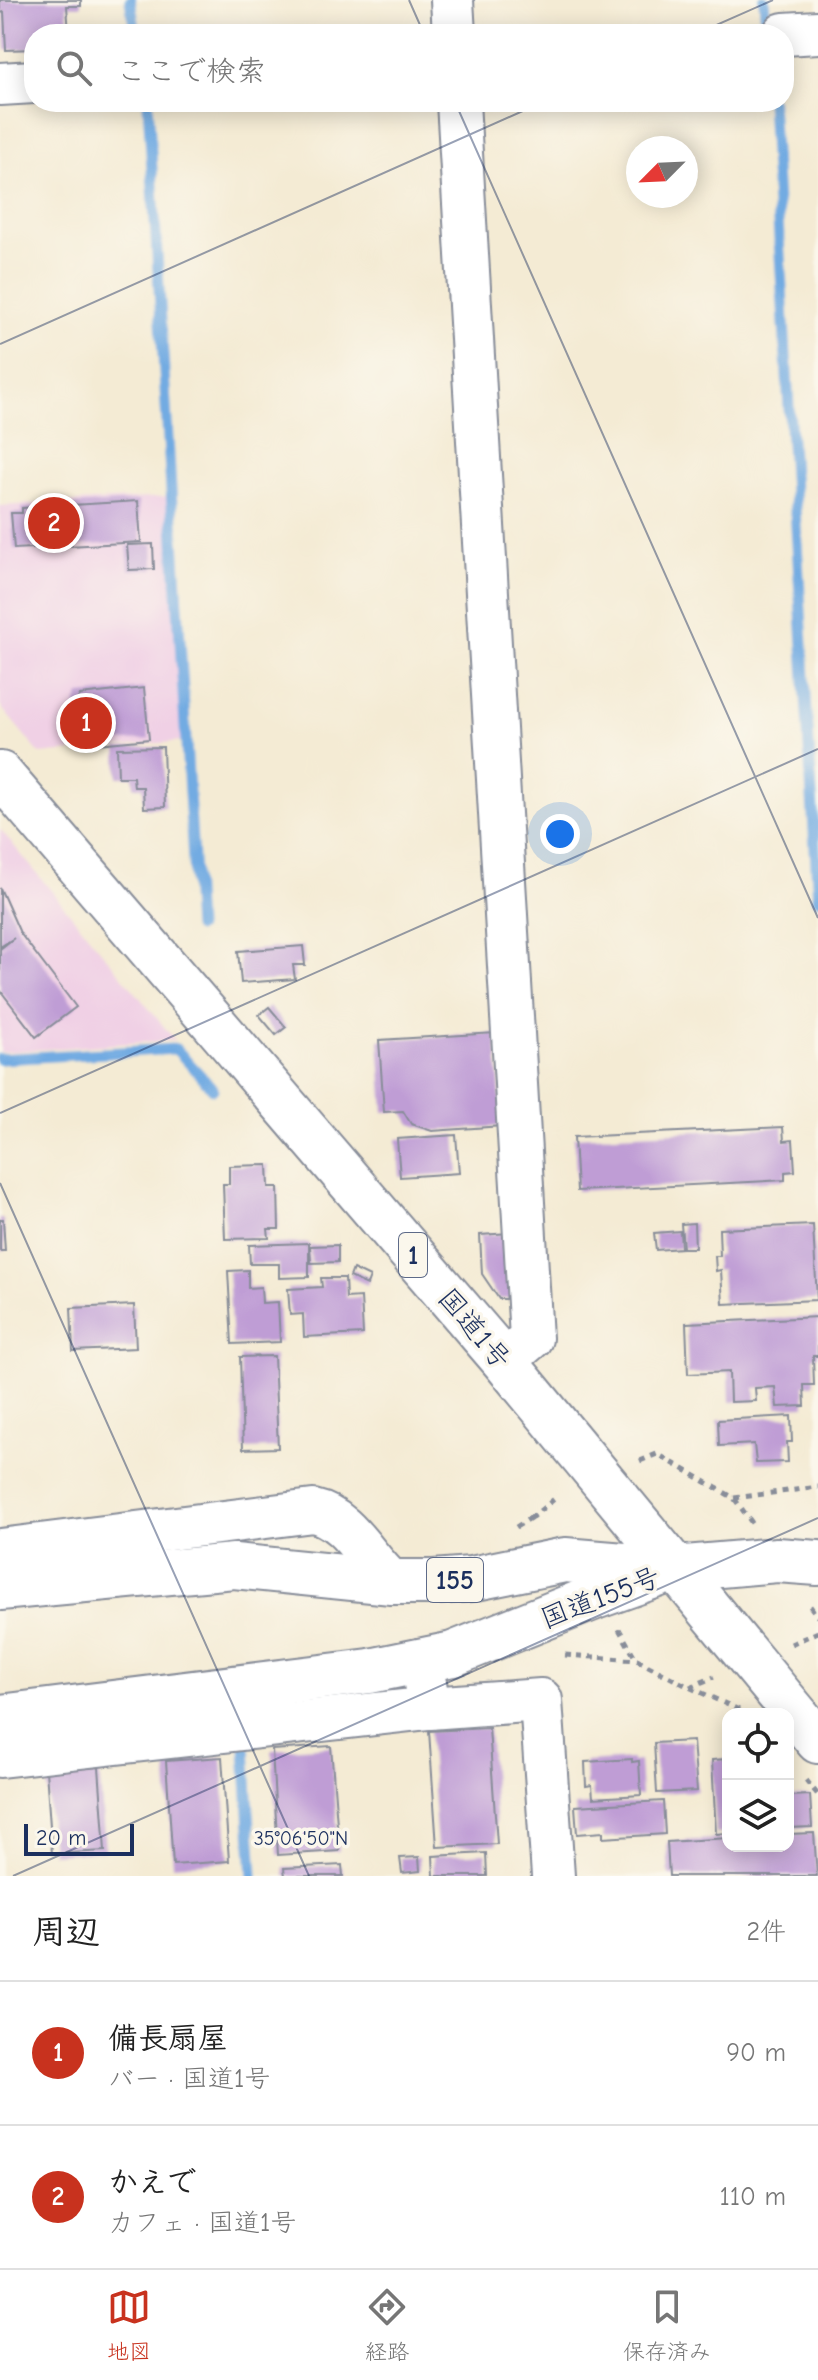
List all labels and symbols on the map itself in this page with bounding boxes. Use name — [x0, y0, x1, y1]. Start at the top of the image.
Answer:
north arrow — [626, 136, 698, 208]
pin: 2 — [28, 493, 80, 553]
pin: 1 — [60, 693, 112, 753]
your location — [540, 814, 580, 854]
road number: 1 — [399, 1233, 427, 1277]
street label: 国道1号 — [431, 1282, 517, 1375]
road number: 155 — [427, 1558, 483, 1602]
street label: 国道155号 — [536, 1561, 665, 1635]
scale bar — [24, 1820, 134, 1856]
text: 35°06'50"N — [254, 1827, 348, 1850]

